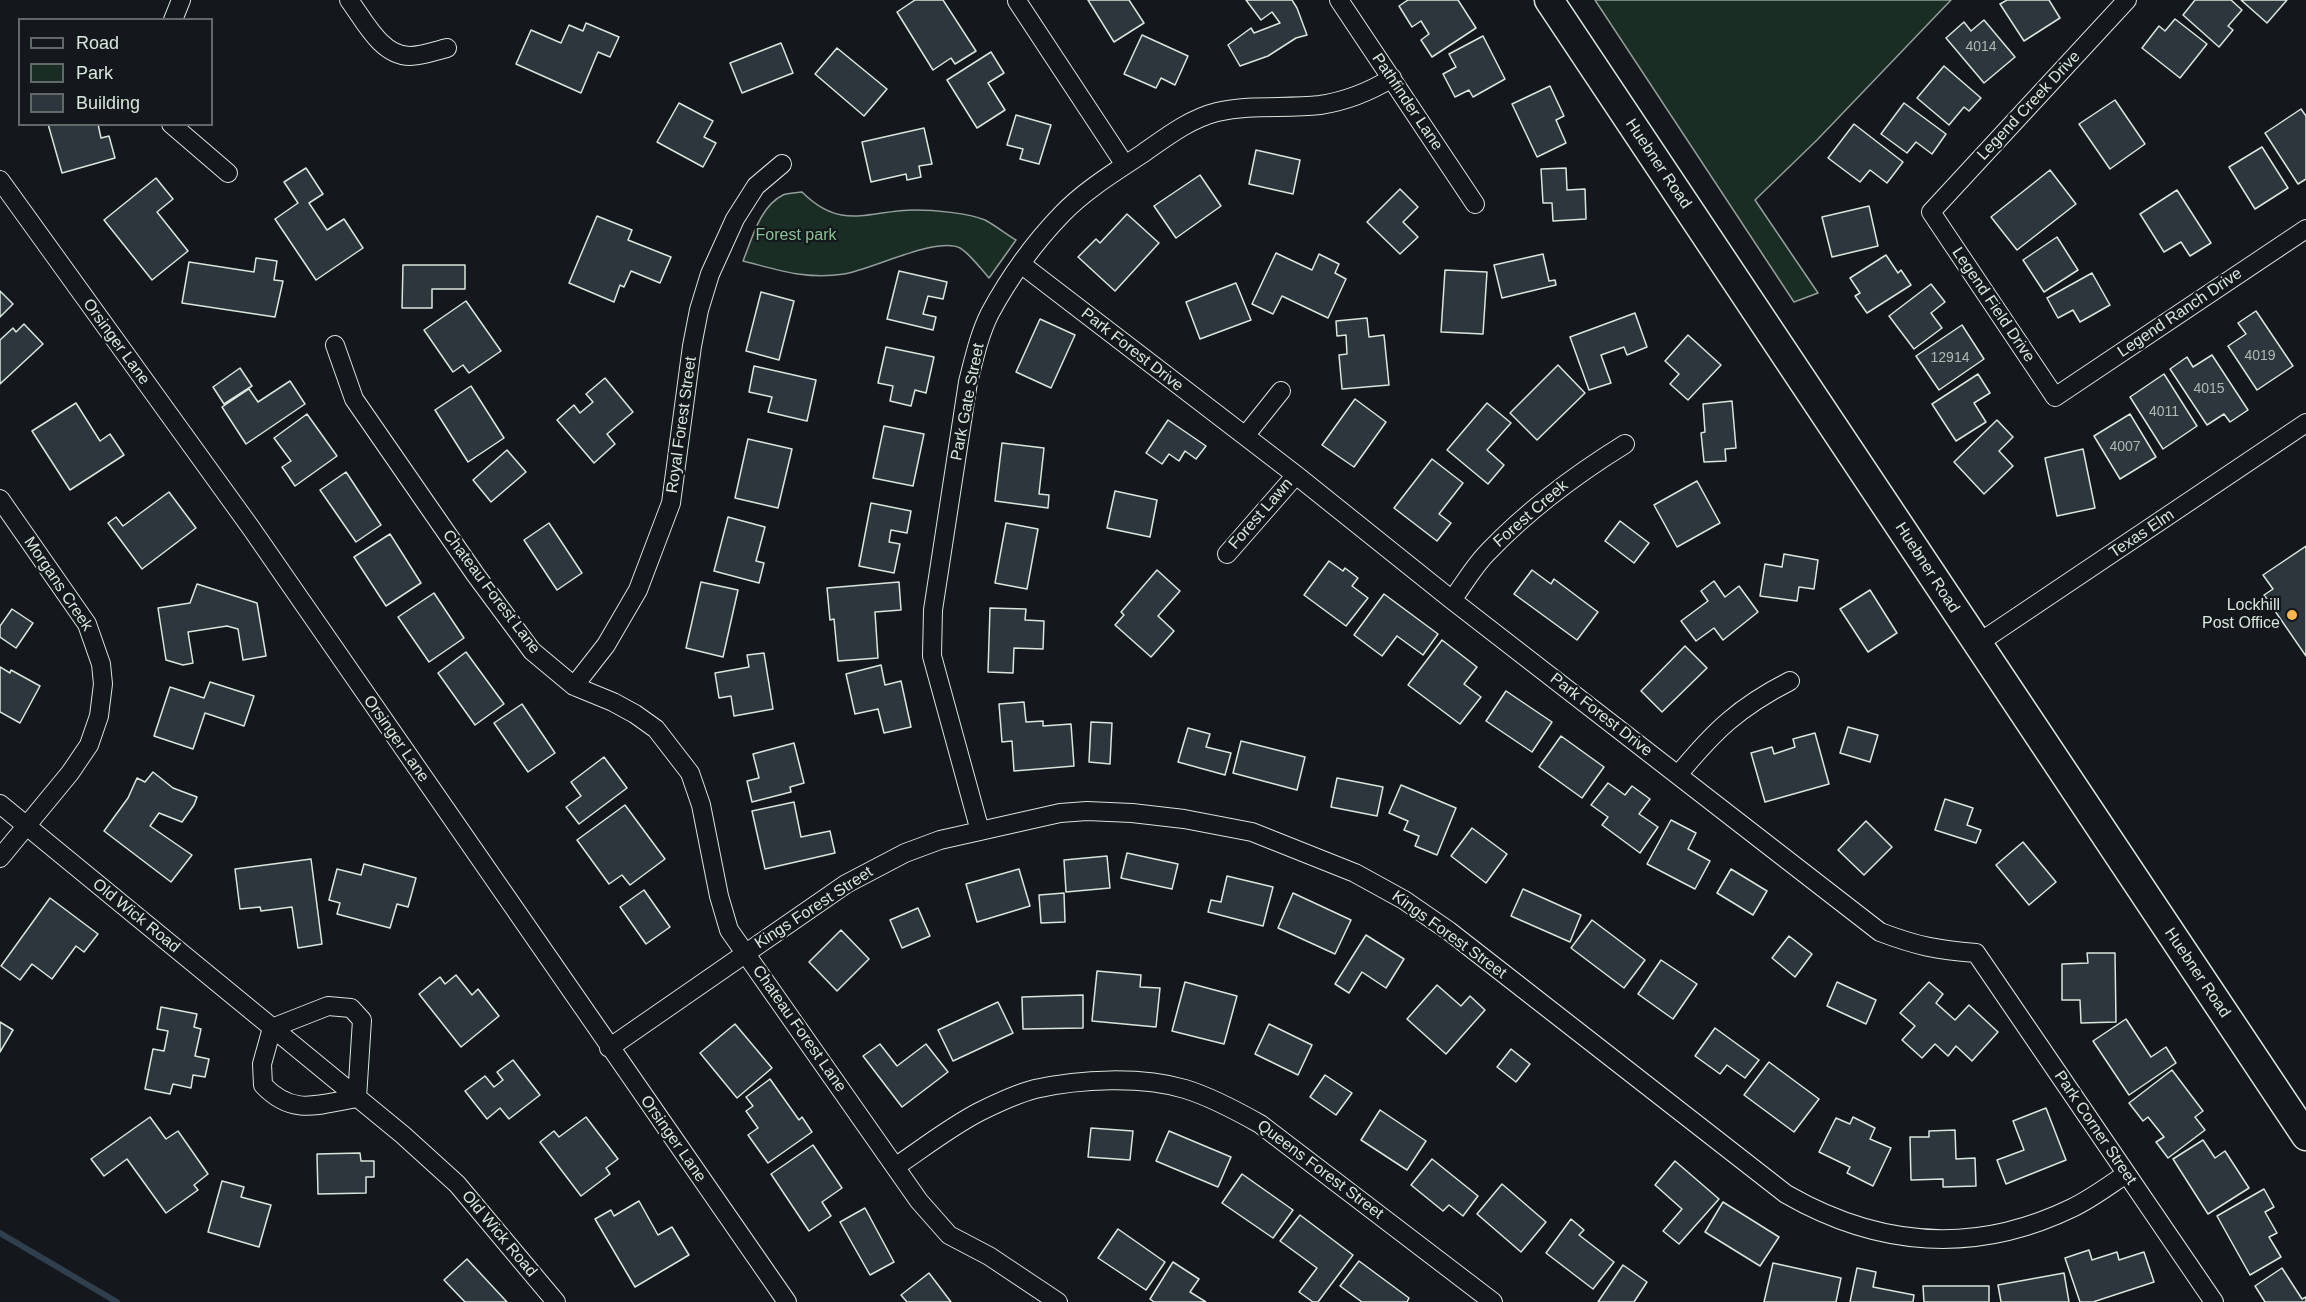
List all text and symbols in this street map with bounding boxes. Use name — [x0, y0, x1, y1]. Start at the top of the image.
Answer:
legend — [18, 18, 213, 126]
text: Road — [76, 33, 119, 53]
house number: 4014 — [1965, 39, 1997, 55]
street label: Legend Creek Drive — [1973, 47, 2085, 165]
street label: Pathfinder Lane — [1367, 50, 1447, 154]
text: Park — [76, 63, 113, 83]
text: Building — [76, 93, 140, 113]
street label: Huebner Road — [1621, 115, 1695, 213]
park label: Forest park — [756, 226, 836, 246]
street label: Legend Field Drive — [1947, 244, 2039, 366]
street label: Legend Ranch Drive — [2114, 264, 2246, 362]
street label: Orsinger Lane — [78, 295, 154, 389]
street label: Park Forest Drive — [1077, 304, 1187, 396]
street label: Park Gate Street — [947, 342, 989, 462]
house number: 4019 — [2244, 348, 2276, 364]
house number: 12914 — [1931, 350, 1969, 366]
street label: Royal Forest Street — [663, 355, 701, 495]
house number: 4015 — [2193, 381, 2225, 397]
house number: 4011 — [2149, 404, 2179, 420]
house number: 4007 — [2109, 439, 2141, 455]
street label: Forest Lawn — [1225, 474, 1297, 554]
street label: Forest Creek — [1490, 476, 1572, 552]
street label: Texas Elm — [2106, 505, 2178, 563]
street label: Huebner Road — [1891, 519, 1963, 617]
street label: Chateau Forest Lane — [438, 526, 544, 658]
street label: Morgans Creek — [19, 533, 97, 635]
place label: Lockhill Post Office — [2202, 596, 2280, 634]
marker: Lockhill Post Office — [2285, 608, 2299, 622]
street label: Park Forest Drive — [1546, 669, 1656, 761]
street label: Orsinger Lane — [359, 692, 433, 786]
street label: Kings Forest Street — [751, 863, 877, 953]
street label: Old Wick Road — [88, 875, 184, 957]
street label: Kings Forest Street — [1388, 887, 1510, 983]
street label: Huebner Road — [2160, 924, 2234, 1022]
street label: Chateau Forest Lane — [748, 962, 850, 1096]
street label: Park Corner Street — [2050, 1067, 2140, 1189]
street label: Orsinger Lane — [636, 1092, 710, 1186]
street label: Queens Forest Street — [1253, 1116, 1387, 1224]
street label: Old Wick Road — [457, 1187, 541, 1281]

